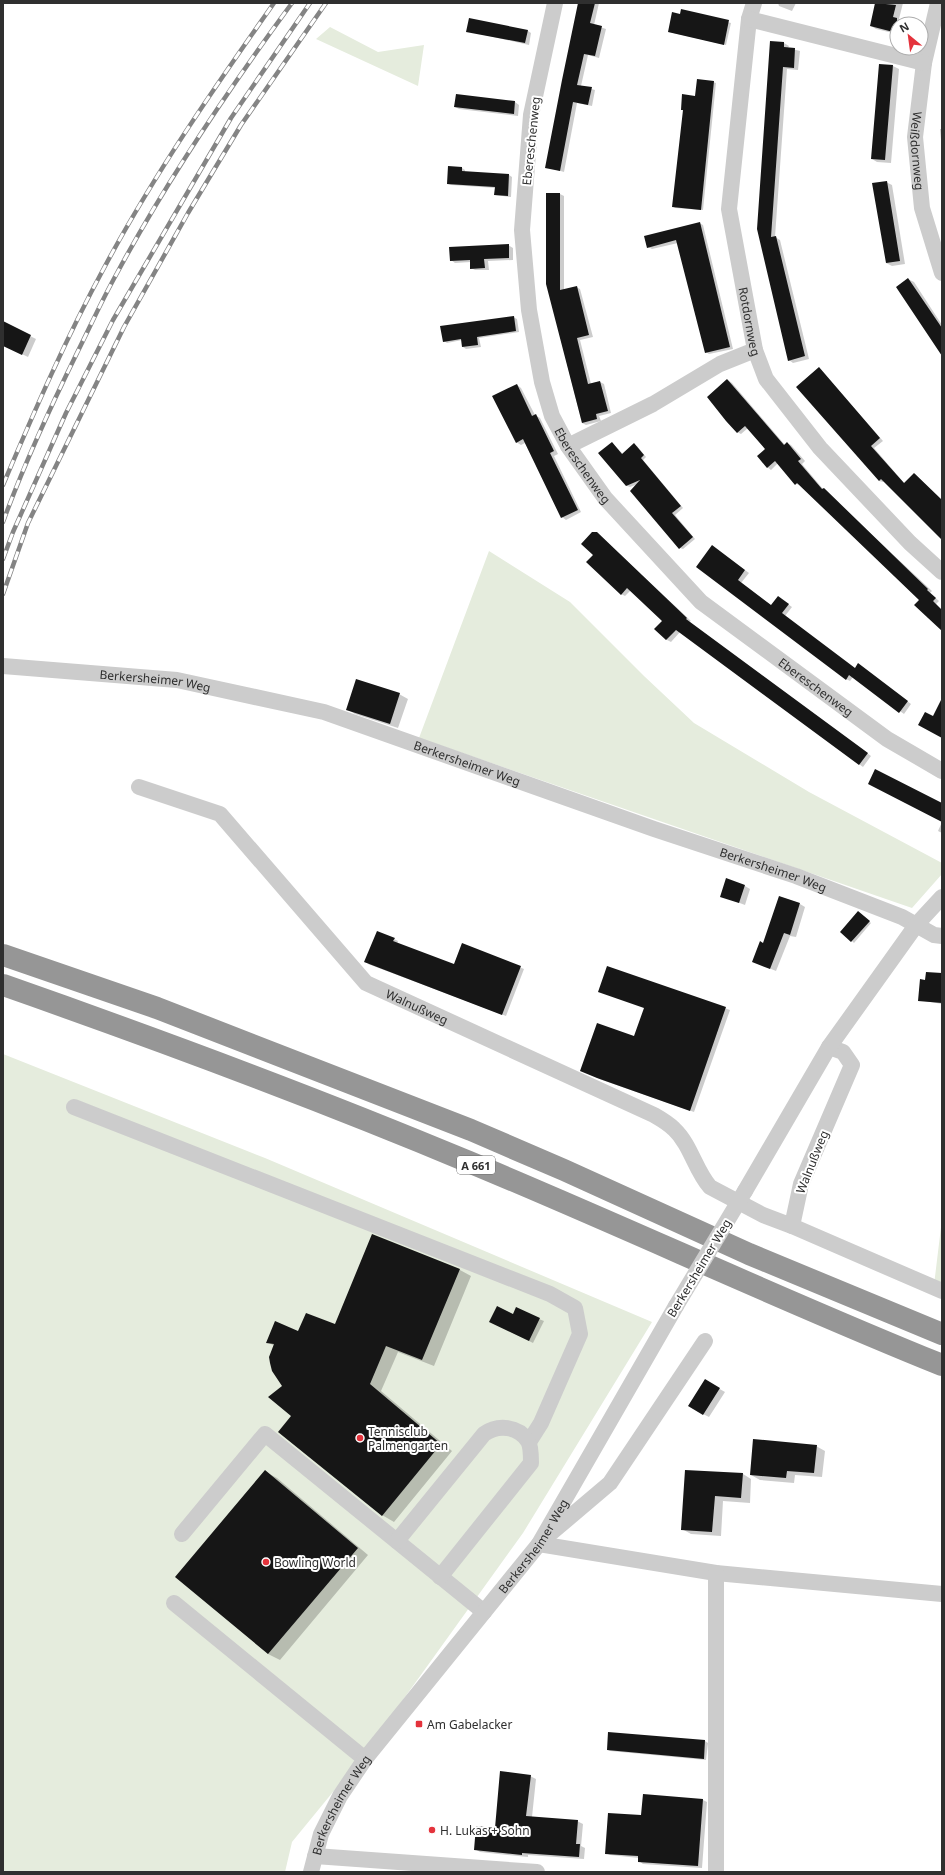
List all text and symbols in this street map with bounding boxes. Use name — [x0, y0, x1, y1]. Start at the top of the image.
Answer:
north arrow — [889, 16, 929, 56]
text: N — [896, 18, 911, 36]
street label: Ebereschenweg — [518, 96, 544, 186]
street label: Weißdornweg — [906, 110, 929, 191]
street label: Rotdornweg — [735, 285, 765, 358]
street label: Ebereschenweg — [551, 424, 615, 507]
street label: Ebereschenweg — [775, 653, 857, 720]
street label: Berkersheimer Weg — [99, 665, 212, 696]
street label: Berkersheimer Weg — [412, 736, 523, 790]
street label: Berkersheimer Weg — [718, 843, 829, 896]
street label: Walnußweg — [383, 985, 451, 1028]
street label: Walnußweg — [792, 1128, 832, 1196]
road number: A 661 — [457, 1156, 495, 1174]
street label: Berkersheimer Weg — [663, 1216, 735, 1320]
place label: Tennisclub Palmengarten — [368, 1423, 448, 1454]
marker: Tennisclub Palmengarten — [355, 1433, 365, 1443]
street label: Berkersheimer Weg — [494, 1496, 572, 1597]
place label: Bowling World — [274, 1554, 356, 1571]
marker: Bowling World — [261, 1557, 271, 1567]
place label: Am Gabelacker — [427, 1716, 512, 1733]
marker: Am Gabelacker — [414, 1719, 424, 1729]
street label: Berkersheimer Weg — [307, 1751, 374, 1857]
place label: H. Lukas + Sohn — [440, 1822, 530, 1839]
marker: H. Lukas + Sohn — [427, 1825, 437, 1835]

